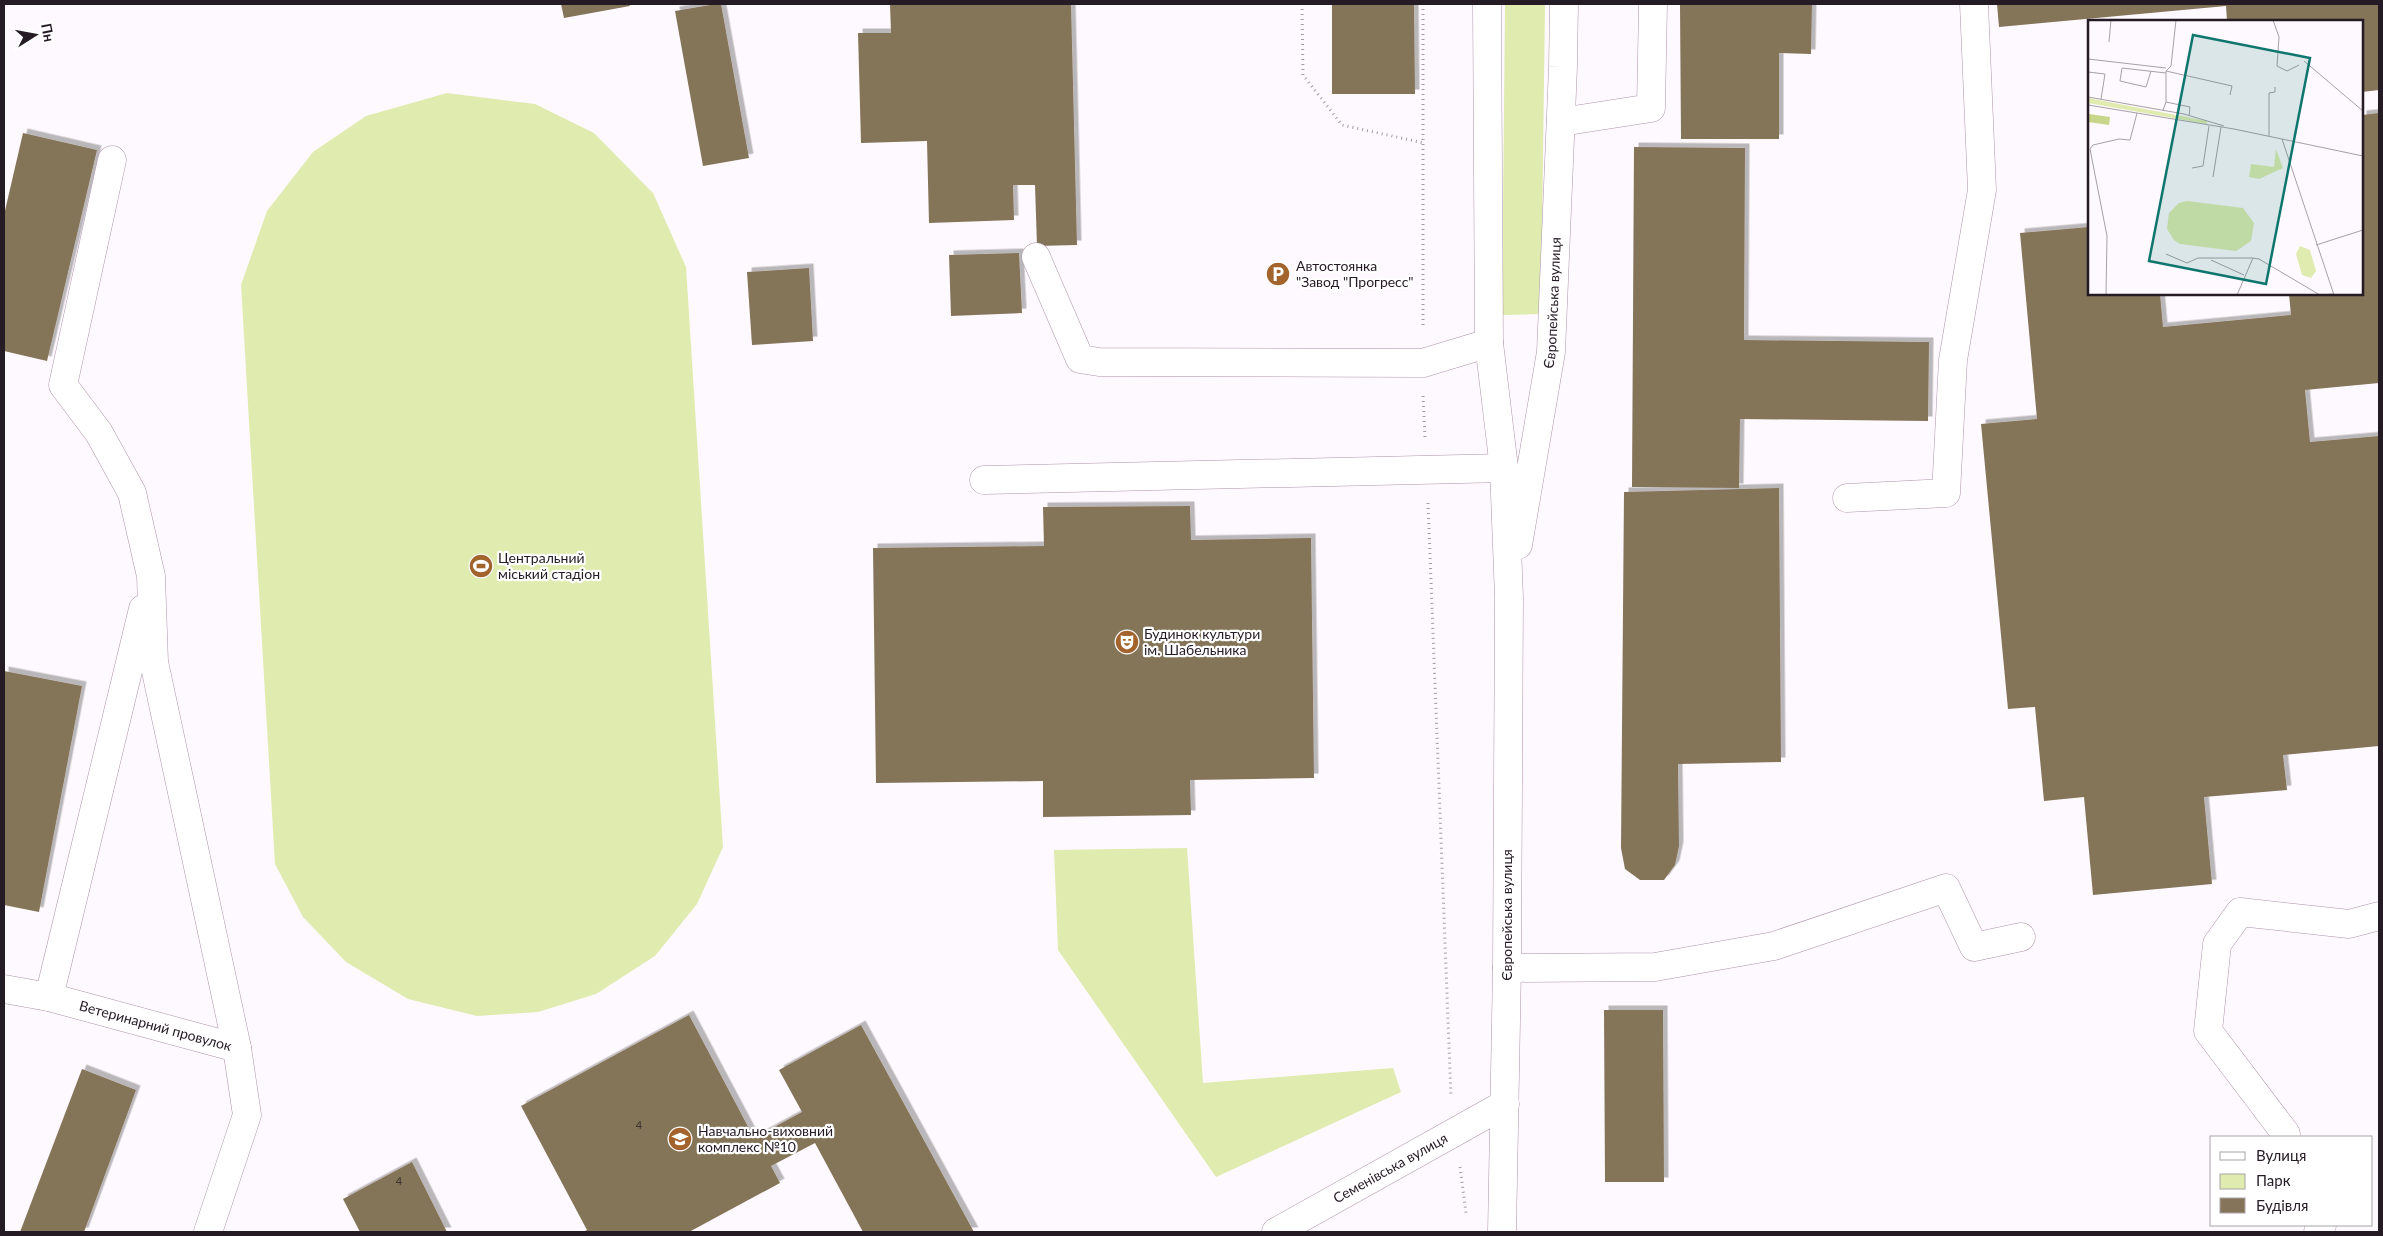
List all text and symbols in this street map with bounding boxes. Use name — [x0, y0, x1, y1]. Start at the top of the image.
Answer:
north arrow — [10, 10, 60, 60]
inset map — [2088, 20, 2363, 295]
text: Пн — [38, 22, 58, 43]
street label: Європейська вулиця — [1539, 237, 1564, 370]
place label: Автостоянка "Завод "Прогресс" — [1296, 257, 1414, 290]
parking icon: Автостоянка "Завод "Прогресс" — [1265, 261, 1291, 287]
place label: Центральний міський стадіон — [498, 549, 600, 582]
sports icon: Центральний міський стадіон — [468, 553, 494, 579]
place label: Будинок культури ім. Шабельника — [1144, 625, 1260, 658]
theatre icon: Будинок культури ім. Шабельника — [1114, 629, 1140, 655]
street label: Європейська вулиця — [1498, 849, 1515, 981]
street label: Ветеринарний провулок — [78, 997, 234, 1054]
house number: 4 — [636, 1118, 643, 1131]
place label: Навчально-виховний комплекс №10 — [698, 1122, 833, 1155]
school or university icon: Навчально-виховний комплекс №10 — [667, 1126, 693, 1152]
street label: Семенівська вулиця — [1330, 1129, 1450, 1206]
legend — [2210, 1136, 2373, 1226]
text: Вулиця — [2256, 1146, 2306, 1164]
text: Парк — [2256, 1171, 2291, 1189]
house number: 4 — [396, 1174, 403, 1187]
text: Будівля — [2256, 1196, 2308, 1214]

